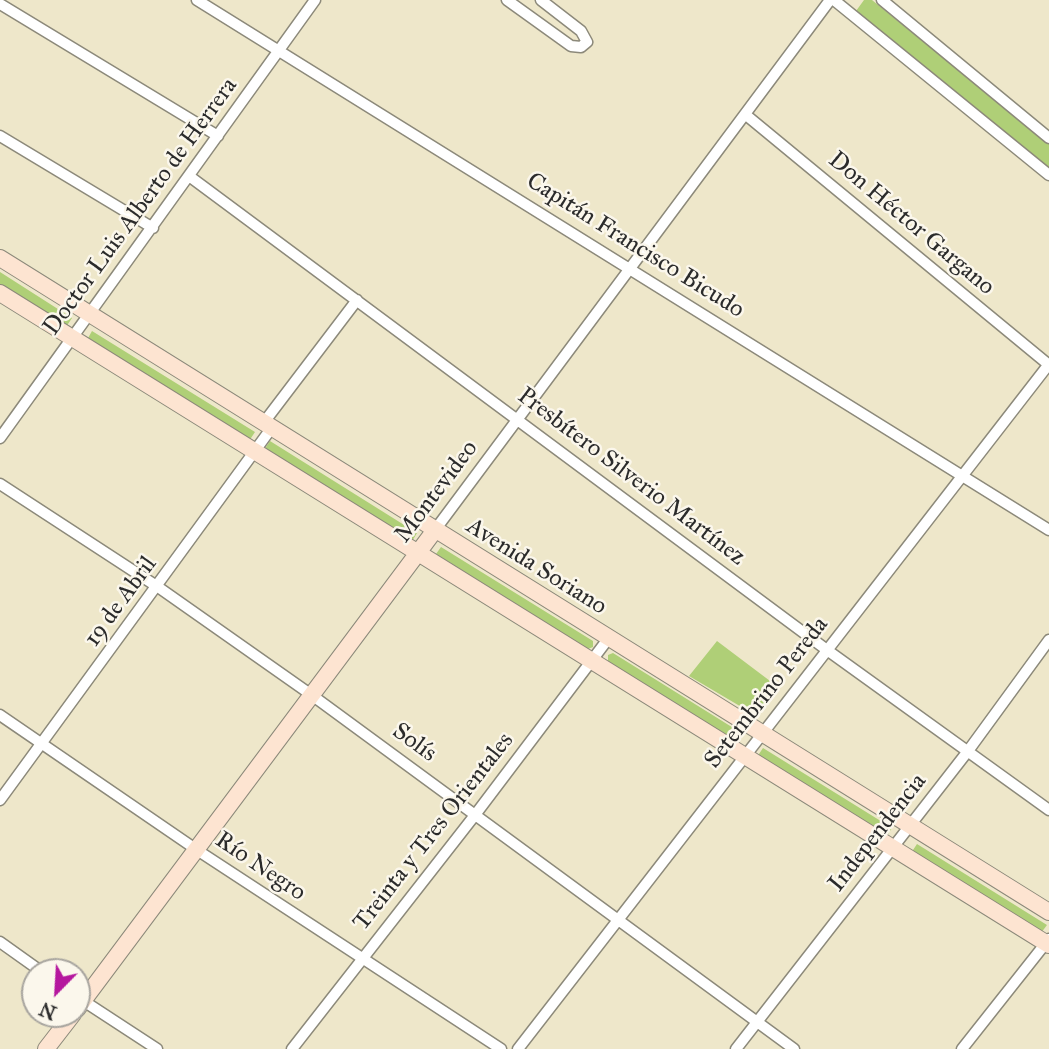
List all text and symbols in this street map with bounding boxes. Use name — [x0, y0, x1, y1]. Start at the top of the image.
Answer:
street label: Doctor Luis Alberto de Herrera — [38, 73, 244, 341]
street label: Don Héctor Gargano — [822, 146, 1000, 302]
street label: Capitán Francisco Bicudo — [521, 167, 749, 325]
street label: Presbítero Silverio Martínez — [511, 382, 751, 572]
street label: Montevideo — [389, 435, 485, 549]
street label: Avenida Soriano — [460, 512, 612, 622]
street label: 19 de Abril — [79, 551, 163, 653]
street label: Setembrino Pereda — [699, 612, 835, 774]
street label: Solís — [386, 717, 442, 769]
street label: Treinta y Tres Orientales — [348, 727, 520, 937]
street label: Independencia — [823, 768, 933, 898]
street label: Río Negro — [209, 826, 311, 908]
north arrow — [21, 958, 91, 1028]
text: N — [36, 997, 60, 1025]

